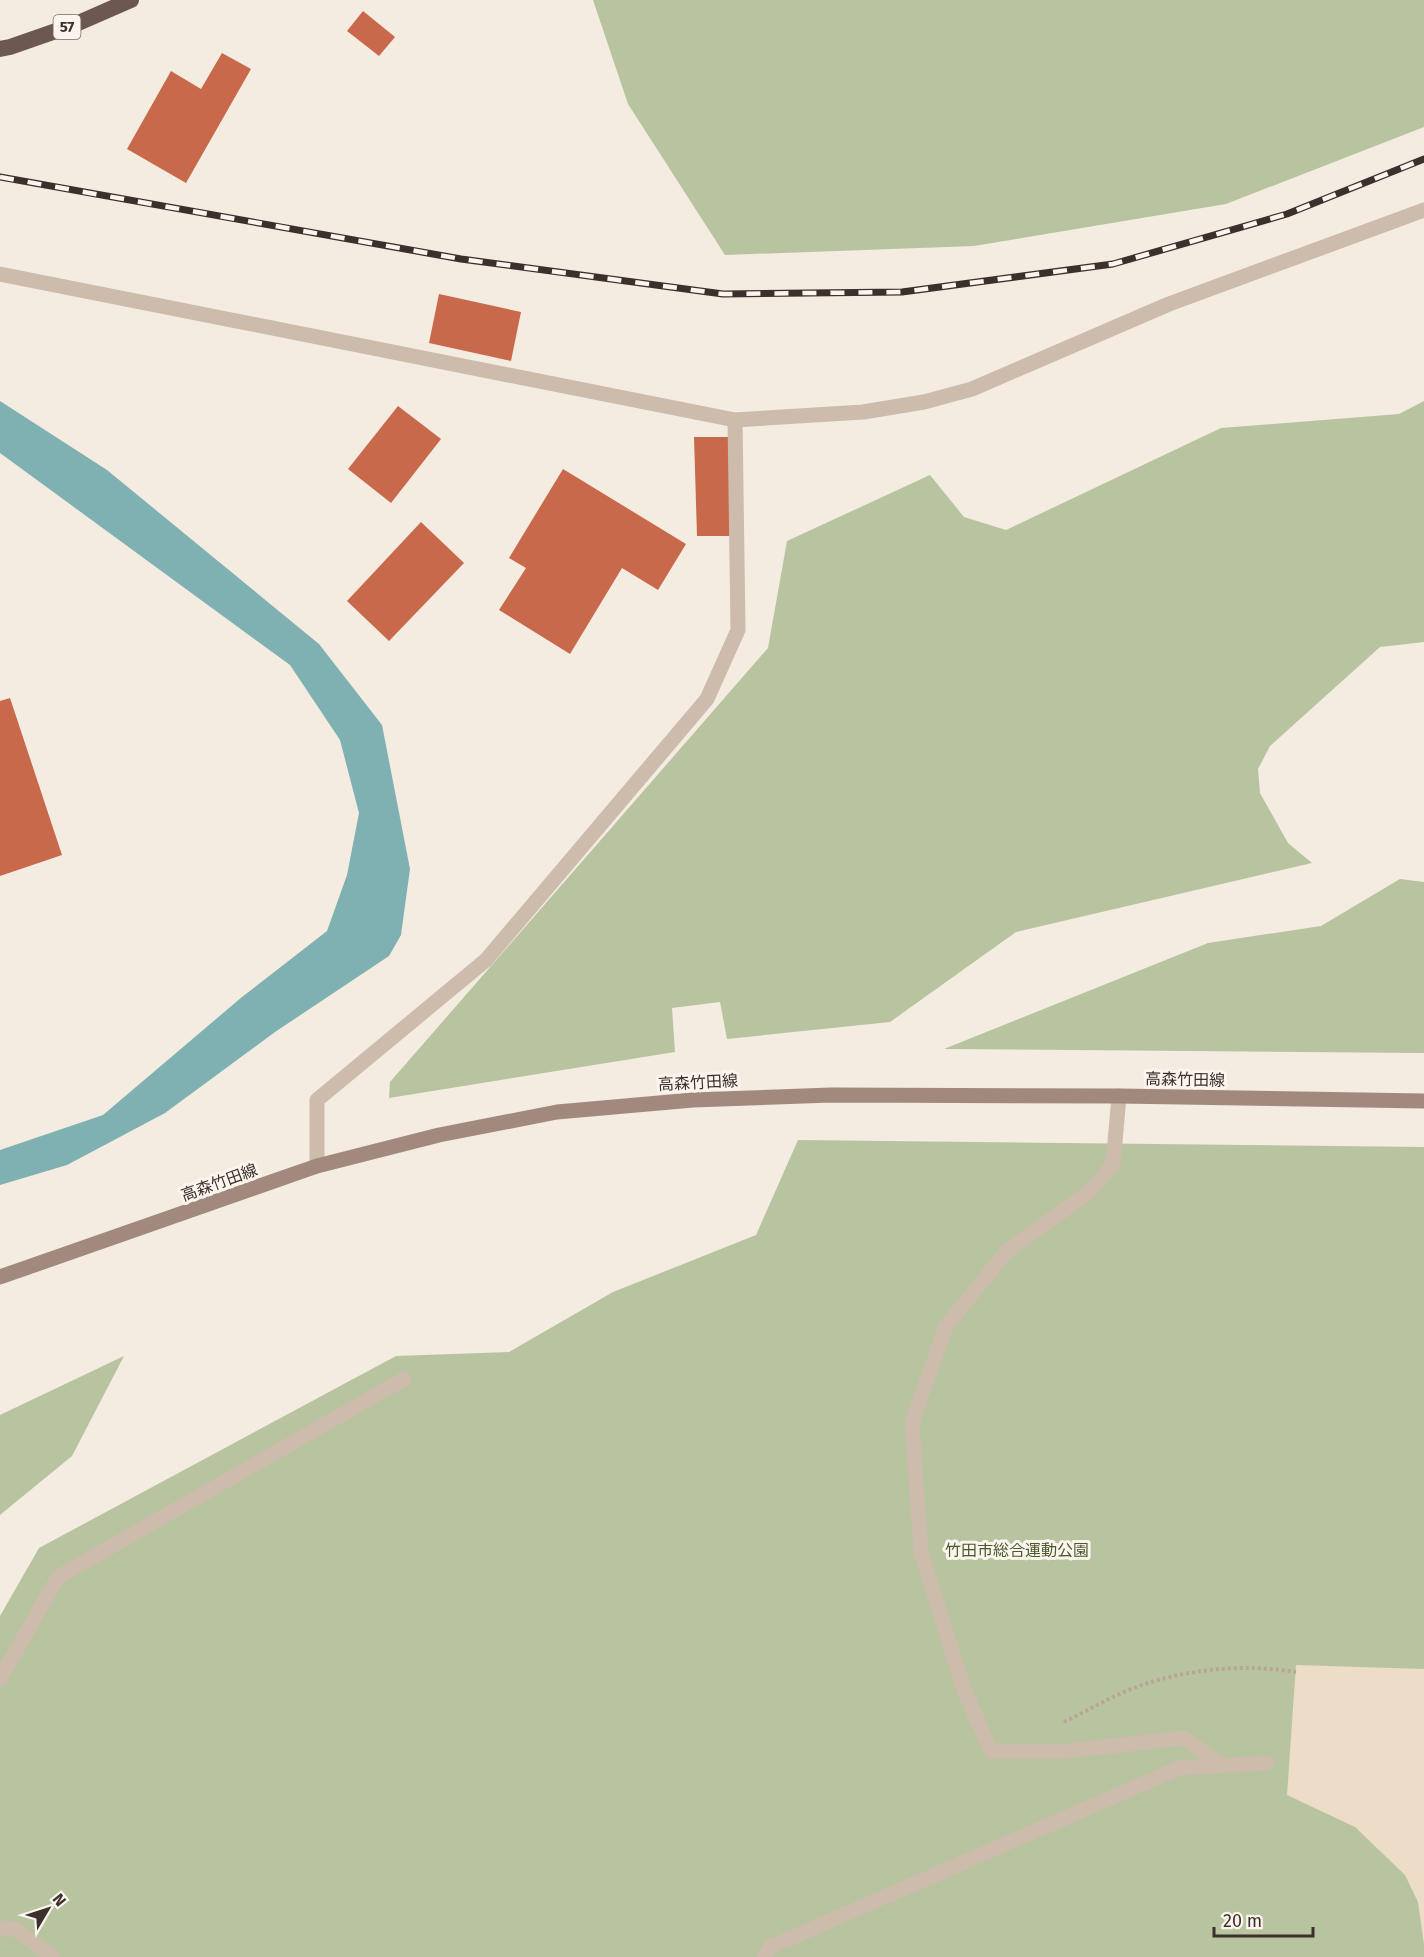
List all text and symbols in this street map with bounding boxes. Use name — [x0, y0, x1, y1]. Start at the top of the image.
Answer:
road number: 57 — [54, 15, 80, 39]
street label: 高森竹田線 — [1145, 1069, 1225, 1090]
street label: 高森竹田線 — [658, 1071, 738, 1094]
street label: 高森竹田線 — [178, 1160, 260, 1205]
park label: 竹田市総合運動公園 — [945, 1541, 1089, 1560]
north arrow — [18, 1879, 78, 1939]
text: N — [49, 1890, 70, 1910]
scale bar — [1214, 1900, 1313, 1938]
text: 20 m — [1223, 1910, 1262, 1932]

